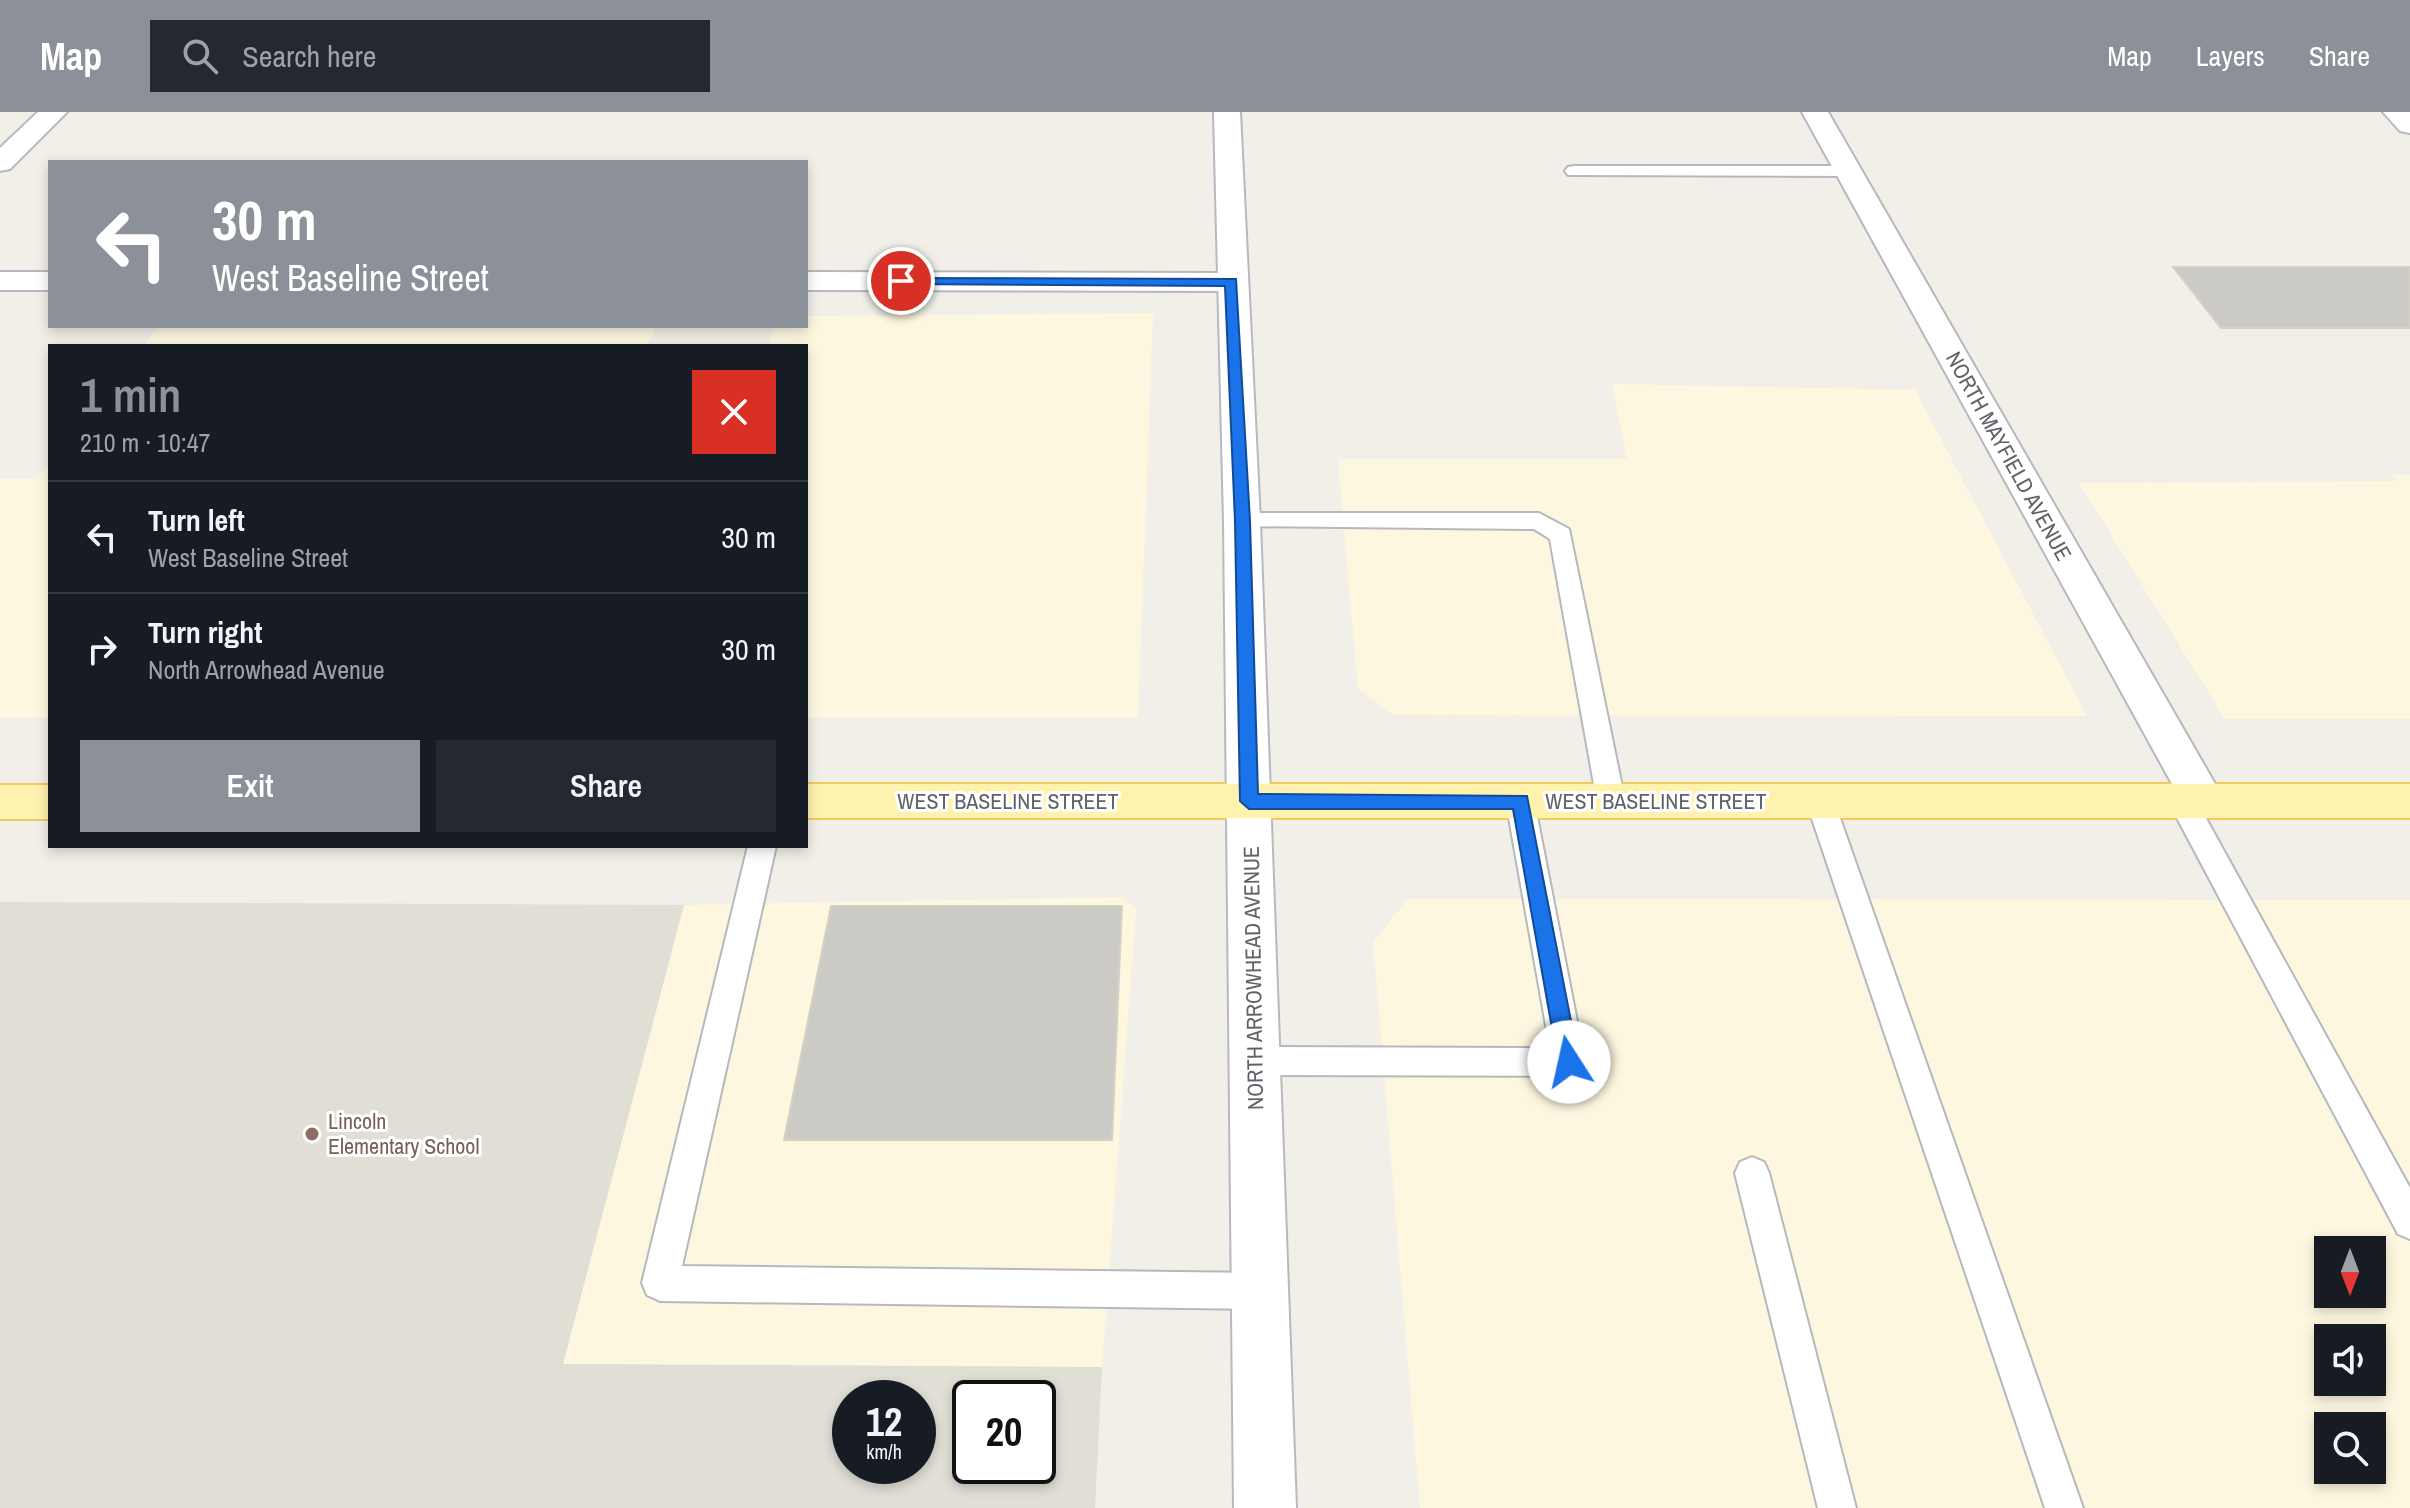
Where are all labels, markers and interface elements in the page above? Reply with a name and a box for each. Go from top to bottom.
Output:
search box [150,20,710,92]
text: Map [40,31,102,82]
icon: search [178,34,222,78]
text: Search here [242,36,376,76]
text: Map [2107,37,2152,75]
text: Layers [2196,37,2265,75]
text: Share [2309,37,2370,75]
text: 30 m [212,182,317,257]
icon: left [80,192,184,296]
pin [867,247,935,315]
text: West Baseline Street [212,254,489,302]
icon: arrive [879,259,923,303]
street label: NORTH MAYFIELD AVENUE [1939,346,2079,566]
text: 1 min [80,362,181,427]
button: close [692,370,776,454]
text: 210 m · 10:47 [80,425,210,460]
text: Turn left [148,500,245,540]
icon: left [80,515,124,559]
text: 30 m [721,517,776,557]
text: West Baseline Street [148,540,348,575]
text: Turn right [148,612,262,652]
icon: right [80,627,124,671]
text: 30 m [721,629,776,669]
text: North Arrowhead Avenue [148,652,385,687]
button: Exit [80,740,420,832]
button: Share [436,740,776,832]
street label: WEST BASELINE STREET [897,786,1119,816]
street label: WEST BASELINE STREET [1545,786,1767,816]
street label: NORTH ARROWHEAD AVENUE [1236,846,1270,1110]
position arrow [1527,1020,1611,1104]
place label: Lincoln Elementary School [328,1106,479,1161]
marker: Lincoln Elementary School [303,1125,321,1143]
north arrow [2314,1236,2386,1308]
map controls [2314,1236,2386,1484]
button: sound [2314,1324,2386,1396]
speed limit sign: 20 [952,1380,1056,1484]
text: 12 [866,1395,902,1448]
button: search [2314,1412,2386,1484]
text: km/h [866,1438,902,1465]

